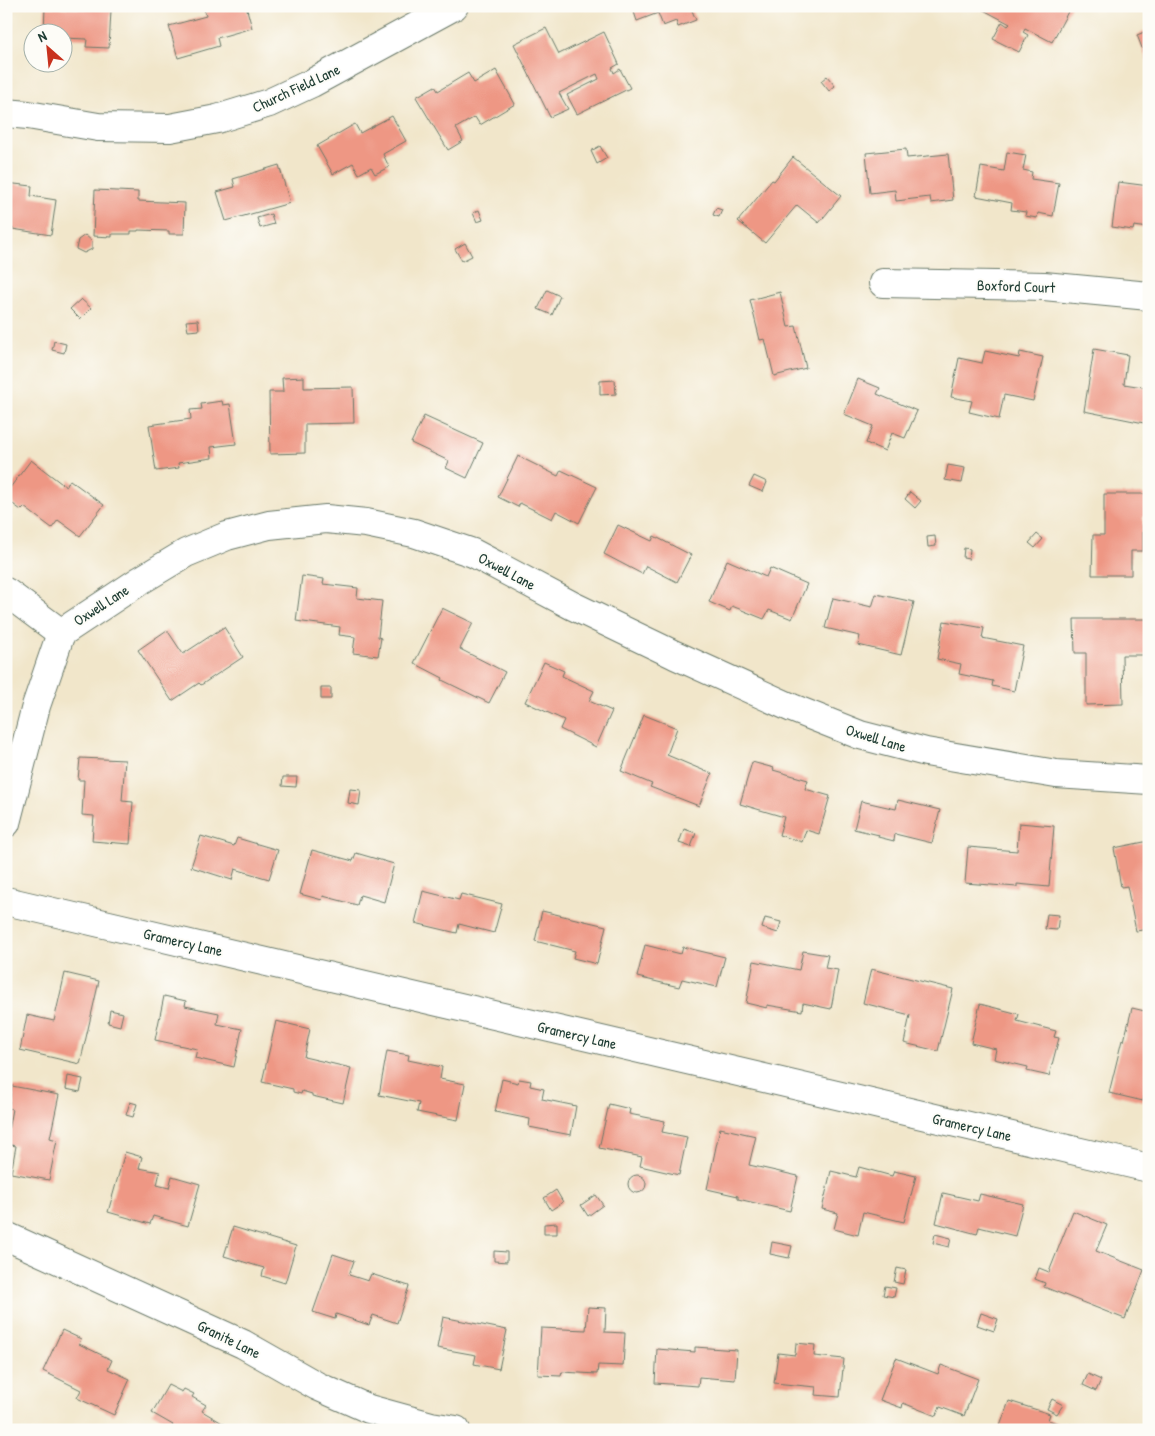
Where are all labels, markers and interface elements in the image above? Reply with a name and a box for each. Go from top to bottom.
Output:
north arrow [22,22,72,72]
text: N [34,26,50,46]
street label: Church Field Lane [249,59,343,117]
street label: Boxford Court [977,274,1056,298]
street label: Oxwell Lane [475,547,539,595]
street label: Oxwell Lane [69,579,133,631]
street label: Oxwell Lane [843,719,909,757]
street label: Gramercy Lane [141,923,225,961]
street label: Gramercy Lane [535,1016,619,1054]
street label: Gramercy Lane [930,1108,1014,1146]
street label: Granite Lane [194,1315,264,1363]

